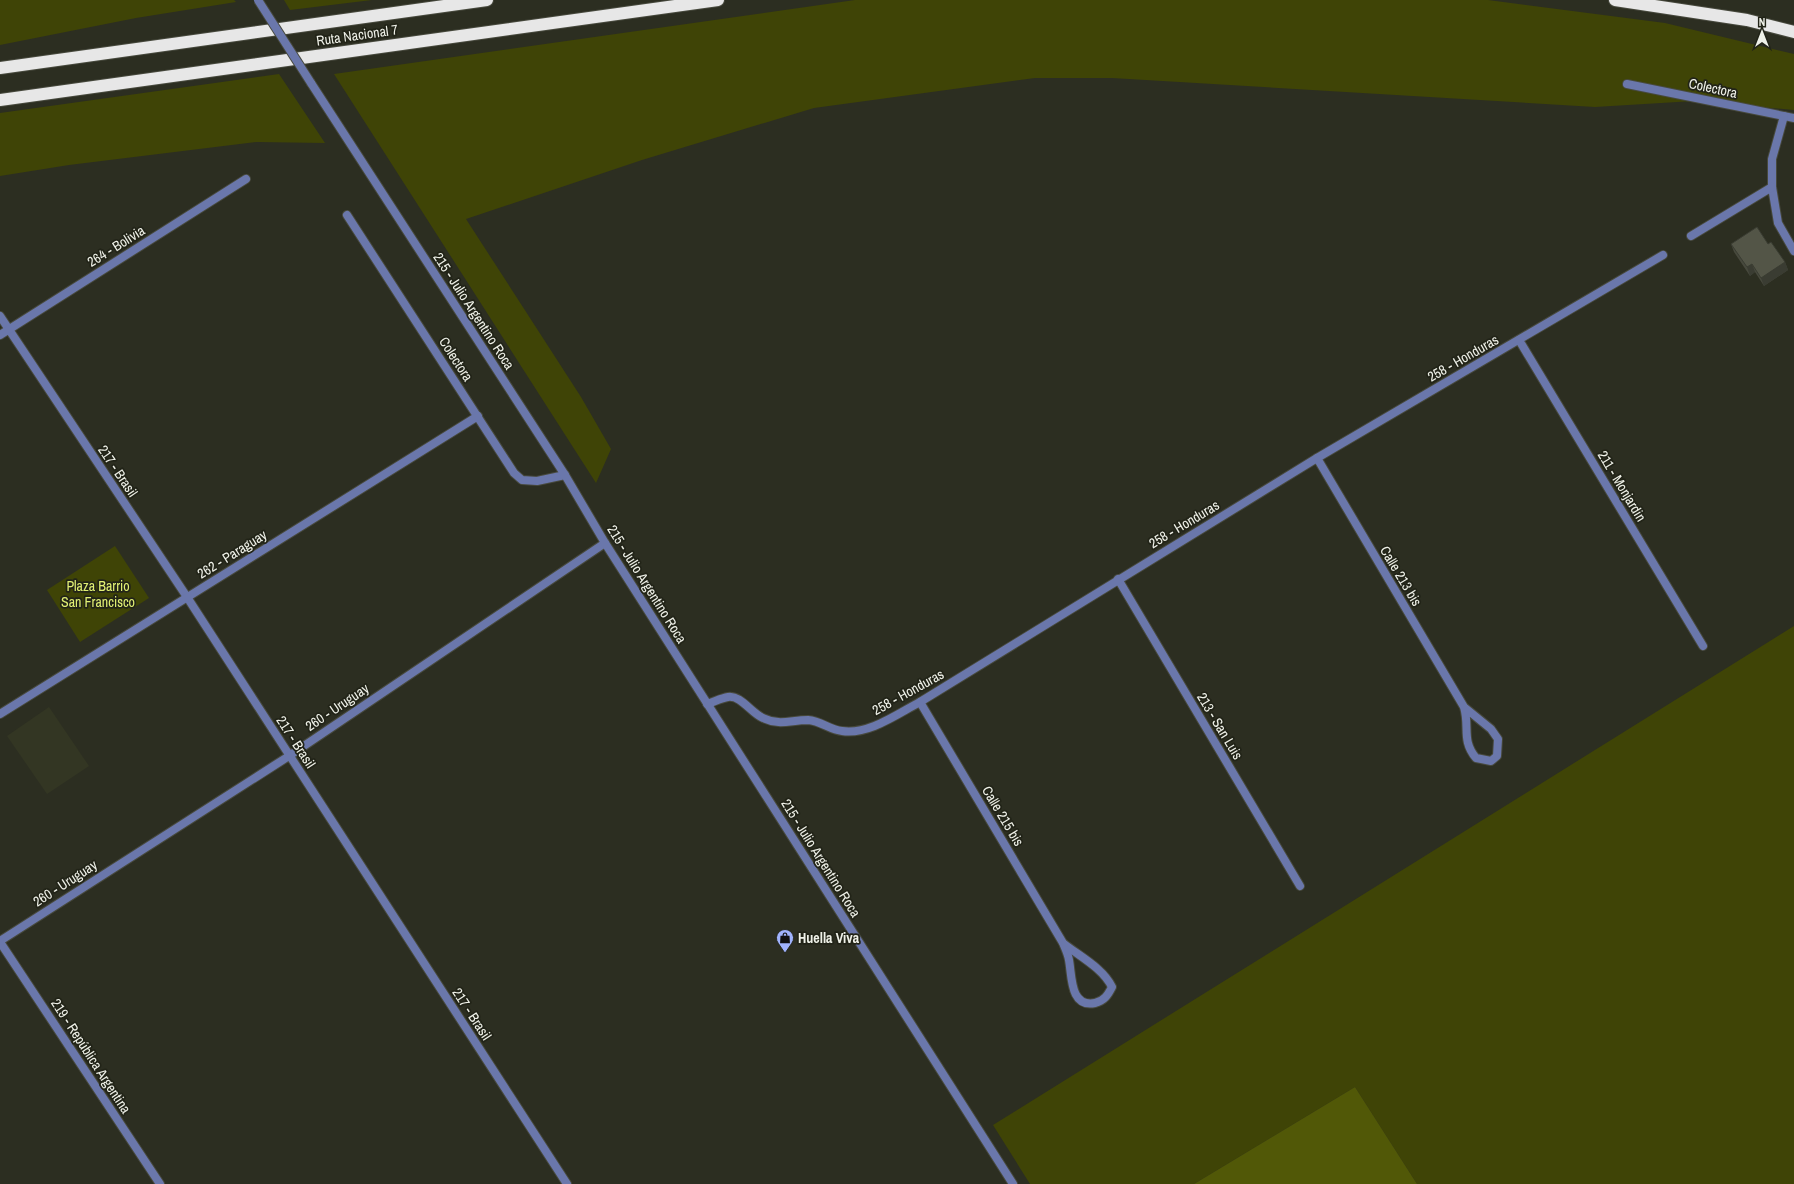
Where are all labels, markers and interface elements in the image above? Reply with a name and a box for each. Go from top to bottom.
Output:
north arrow [1742,12,1782,52]
text: N [1759,15,1765,29]
street label: Ruta Nacional 7 [315,20,399,50]
street label: Colectora [1687,74,1739,102]
street label: 264 - Bolivia [84,221,149,271]
street label: 215 - Julio Argentino Roca [429,249,519,373]
street label: 258 - Honduras [1424,330,1502,386]
street label: Colectora [435,333,477,385]
street label: 217 - Brasil [94,442,142,500]
street label: 211 - Monjardin [1594,447,1650,525]
street label: 258 - Honduras [1145,496,1223,552]
street label: 215 - Julio Argentino Roca [603,522,691,647]
street label: 262 - Paraguay [194,525,270,582]
street label: Calle 213 bis [1376,543,1426,610]
park label: Plaza Barrio San Francisco [61,577,135,611]
street label: 258 - Honduras [869,665,947,719]
street label: 260 - Uruguay [302,679,372,735]
street label: 213 - San Luis [1193,689,1247,763]
street label: 217 - Brasil [272,712,320,772]
street label: Calle 215 bis [978,783,1028,850]
street label: 215 - Julio Argentino Roca [777,796,865,921]
street label: 260 - Uruguay [30,856,101,910]
shop icon: Huella Viva [775,928,795,953]
place label: Huella Viva [798,929,860,947]
street label: 217 - Brasil [448,984,496,1044]
street label: 219 - República Argentina [47,995,135,1117]

